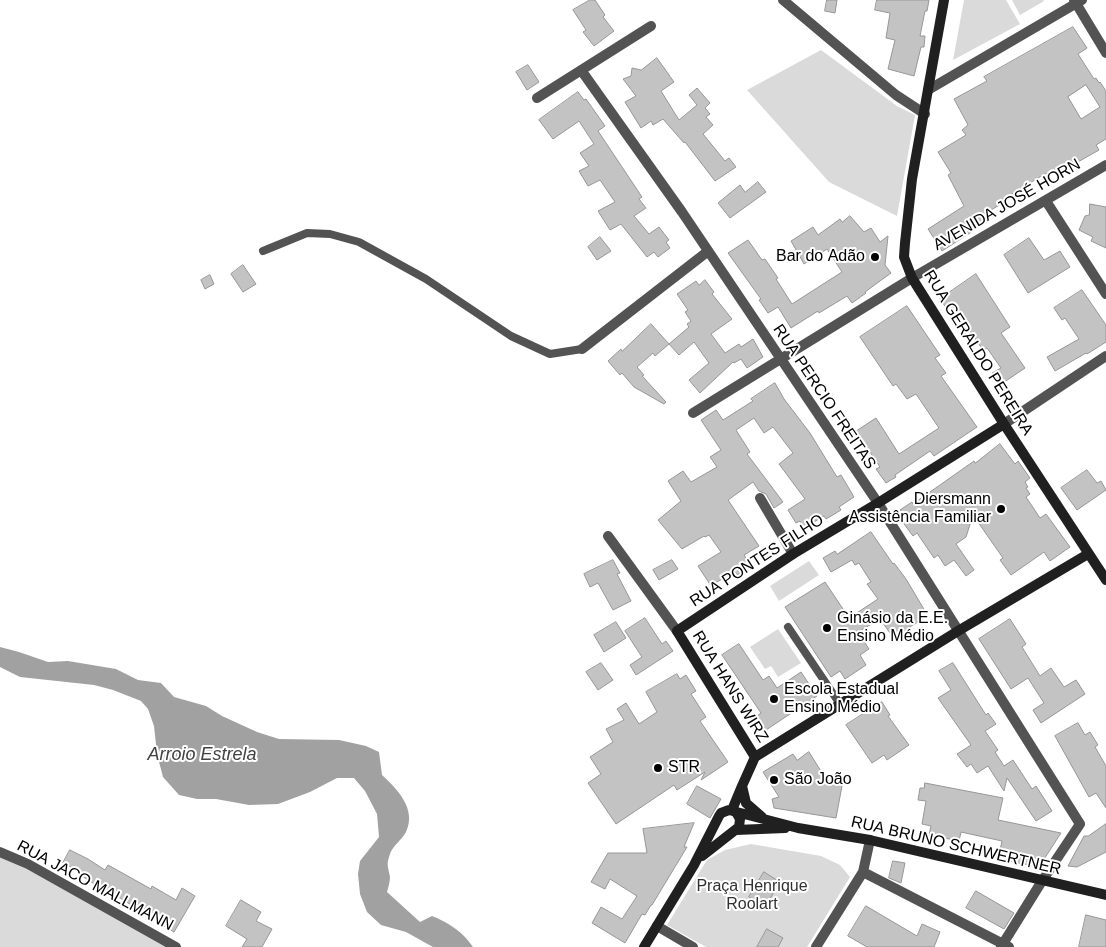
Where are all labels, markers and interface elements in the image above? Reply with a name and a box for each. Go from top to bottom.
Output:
street label: AVENIDA JOSÉ HORN [930,155,1084,255]
place label: Bar do Adão [776,247,865,267]
marker: Bar do Adão [869,251,881,263]
street label: RUA GERALDO PEREIRA [919,267,1037,439]
street label: RUA PERCIO FREITAS [768,321,880,473]
place label: Diersmann Assistência Familiar [849,490,991,528]
marker: Diersmann Assistência Familiar [995,503,1007,515]
street label: RUA PONTES FILHO [687,511,827,611]
place label: Ginásio da E.E. Ensino Médio [837,609,948,647]
marker: Ginásio da E.E. Ensino Médio [821,622,833,634]
street label: RUA HANS WIRZ [688,628,772,746]
place label: Escola Estadual Ensino Médio [784,680,899,718]
marker: Escola Estadual Ensino Médio [768,693,780,705]
water label: Arroio Estrela [147,744,257,766]
place label: STR [668,758,700,778]
marker: STR [652,762,664,774]
place label: São João [784,770,852,790]
marker: São João [768,774,780,786]
street label: RUA BRUNO SCHWERTNER [849,812,1063,880]
street label: RUA JACO MALLMANN [14,837,176,935]
park label: Praça Henrique Roolart [696,877,808,915]

